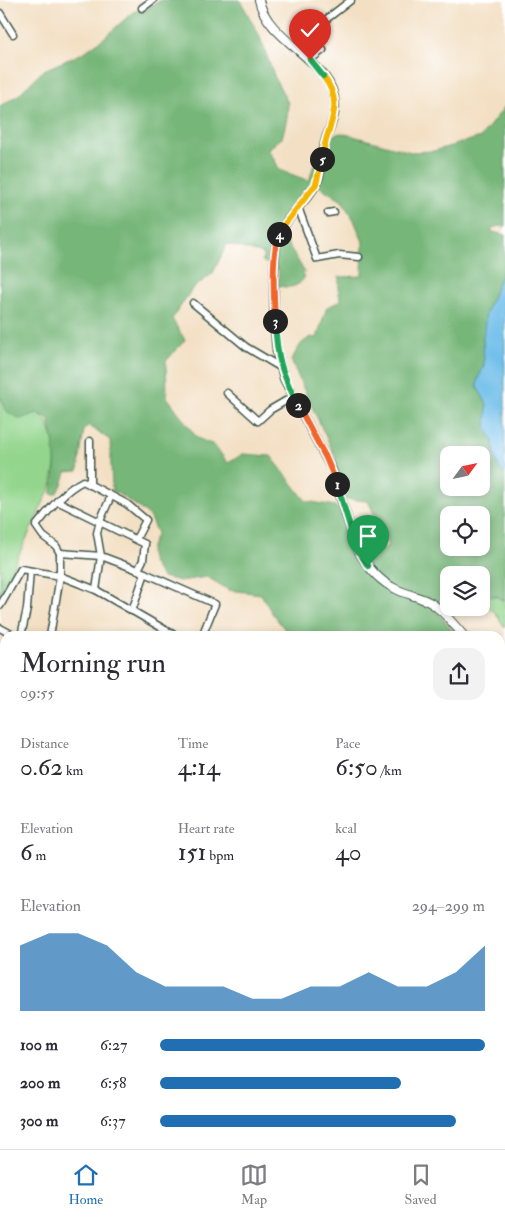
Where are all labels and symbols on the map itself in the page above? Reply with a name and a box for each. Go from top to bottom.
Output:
pin [289,9,331,60]
pin: 5 [310,146,334,172]
pin: 4 [266,222,292,246]
pin: 3 [262,308,288,334]
pin: 2 [286,392,310,418]
north arrow [440,446,490,496]
pin: 1 [324,472,350,496]
pin [347,515,389,566]

